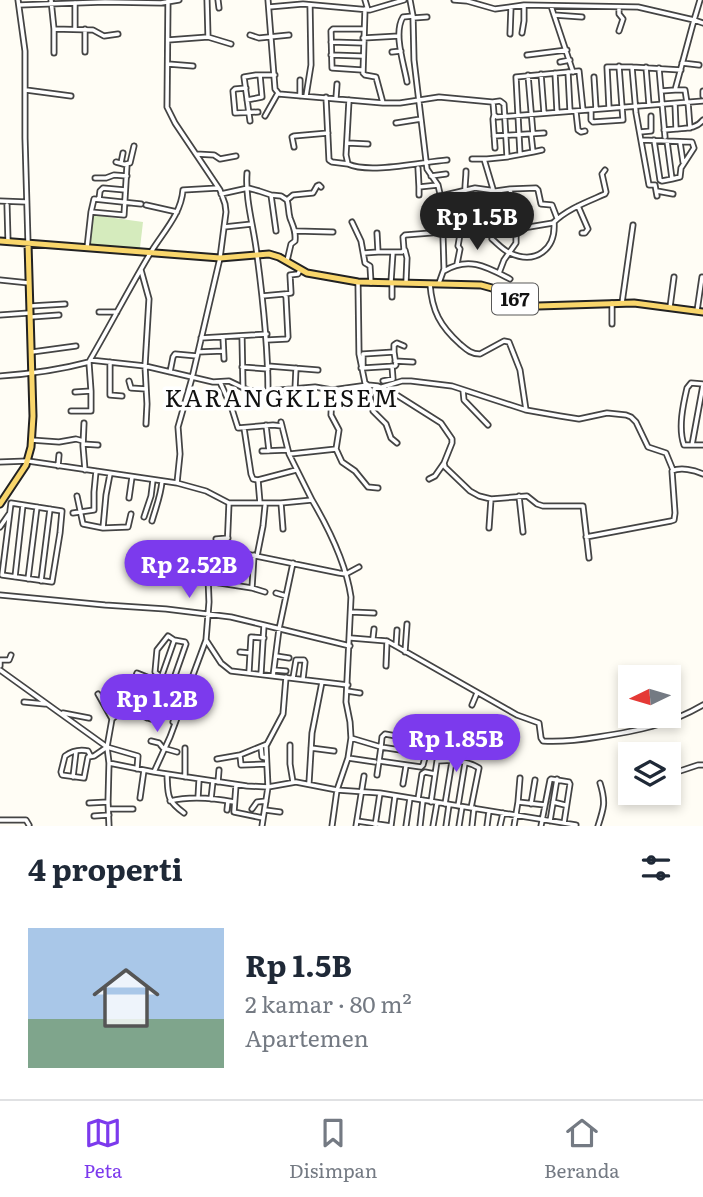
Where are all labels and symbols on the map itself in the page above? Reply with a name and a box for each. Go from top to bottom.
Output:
pin: Rp 1.5B [412,192,542,252]
road number: 167 [492,284,538,314]
district label: KARANGKLESEM [165,379,399,414]
pin: Rp 2.52B [117,540,261,600]
north arrow [618,665,681,728]
pin: Rp 1.2B [92,674,222,734]
pin: Rp 1.85B [384,714,528,774]

